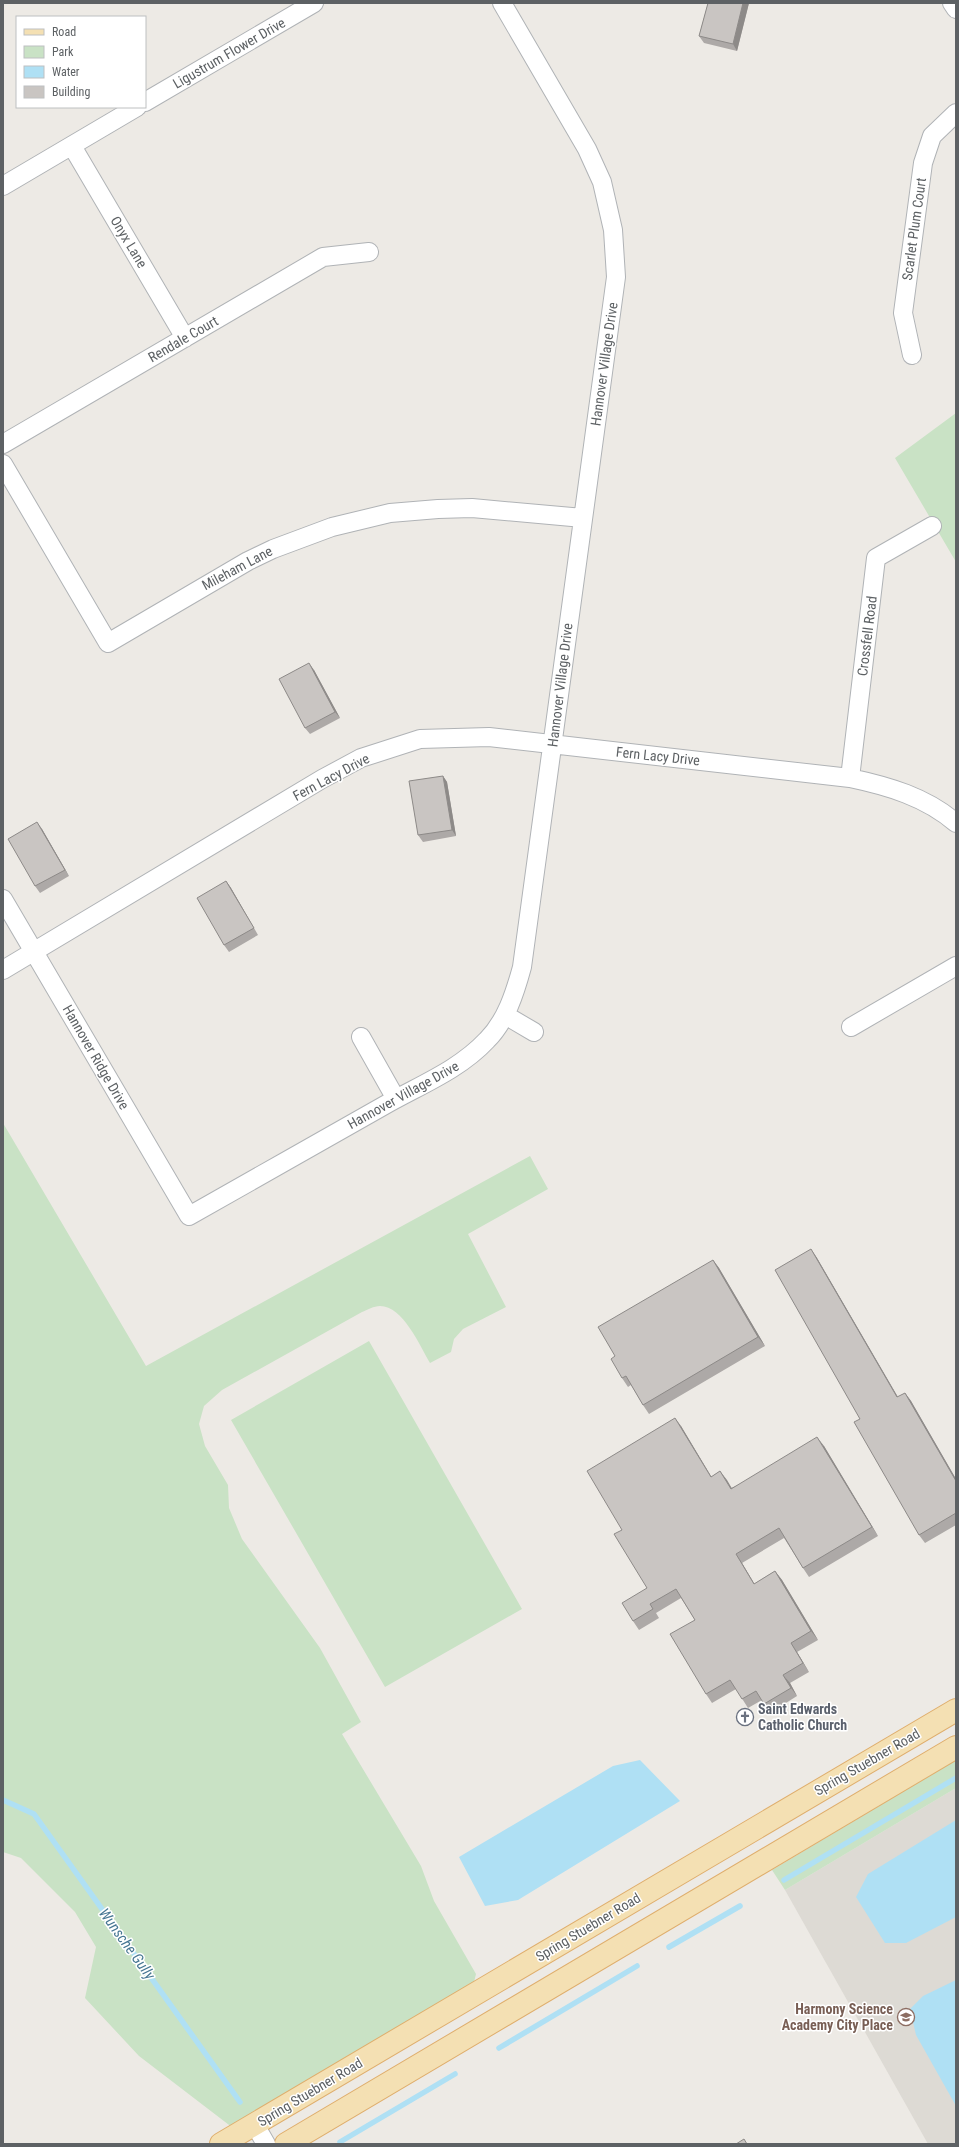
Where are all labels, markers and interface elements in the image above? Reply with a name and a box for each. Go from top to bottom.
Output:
street label: Ligustrum Flower Drive [170,14,288,92]
legend [16,16,146,108]
text: Road [52,25,76,39]
text: Park [52,45,74,59]
text: Water [52,65,80,79]
text: Building [52,85,90,99]
street label: Scarlet Plum Court [899,176,929,282]
street label: Onyx Lane [107,213,151,271]
street label: Hannover Village Drive [587,301,621,427]
street label: Rendale Court [145,313,221,365]
street label: Mileham Lane [199,543,275,593]
street label: Crossfell Road [854,595,880,677]
street label: Hannover Village Drive [544,622,576,748]
street label: Fern Lacy Drive [615,744,701,768]
street label: Fern Lacy Drive [290,750,372,804]
street label: Hannover Ridge Drive [60,1002,133,1112]
street label: Hannover Village Drive [345,1058,462,1132]
place label: Saint Edwards Catholic Church [758,1701,847,1733]
church icon: Saint Edwards Catholic Church [735,1707,755,1727]
street label: Spring Stuebner Road [811,1725,923,1799]
street label: Spring Stuebner Road [533,1889,643,1965]
water label: Wunsche Gully [95,1905,160,1984]
place label: Harmony Science Academy City Place [782,2001,893,2033]
school or university icon: Harmony Science Academy City Place [896,2007,916,2027]
street label: Spring Stuebner Road [255,2054,365,2130]

